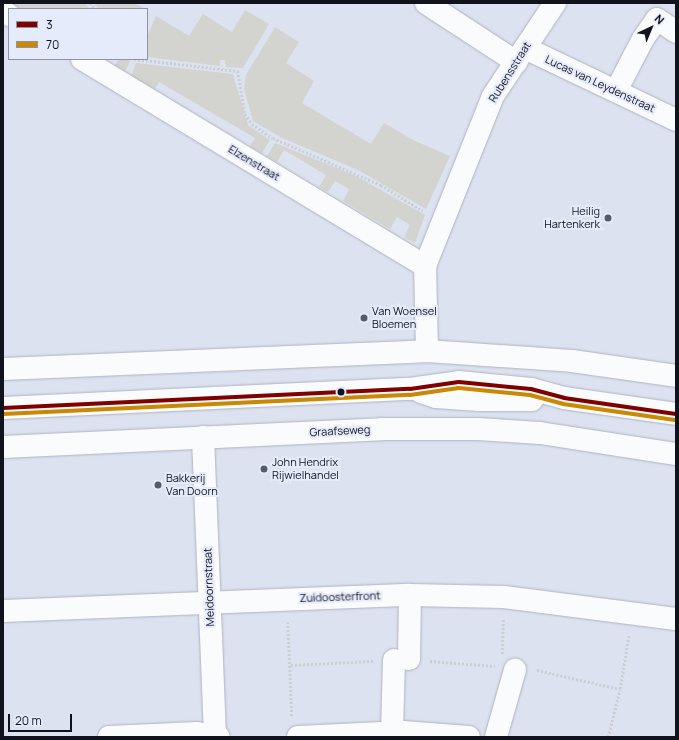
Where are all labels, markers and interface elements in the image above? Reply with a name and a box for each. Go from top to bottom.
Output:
legend [8,8,148,60]
north arrow [631,8,671,48]
text: N [652,11,668,27]
text: 3 [46,16,53,33]
text: 70 [46,36,59,53]
street label: Rubensstraat [486,39,534,105]
street label: Lucas van Leydenstraat [543,53,657,115]
street label: Elzenstraat [226,143,282,183]
place label: Heilig Hartenkerk [544,205,600,231]
marker: Heilig Hartenkerk [603,213,613,223]
place label: Van Woensel Bloemen [372,305,437,331]
marker: Van Woensel Bloemen [359,313,369,323]
unlabelled marker [336,387,346,397]
street label: Graafseweg [309,423,371,439]
place label: John Hendrix Rijwielhandel [272,456,339,482]
marker: John Hendrix Rijwielhandel [259,464,269,474]
place label: Bakkerij Van Doorn [166,472,218,498]
marker: Bakkerij Van Doorn [153,480,163,490]
street label: Meidoornstraat [201,547,217,627]
street label: Zuidoosterfront [299,589,381,605]
scale bar [10,706,74,732]
text: 20 m [15,712,42,729]

